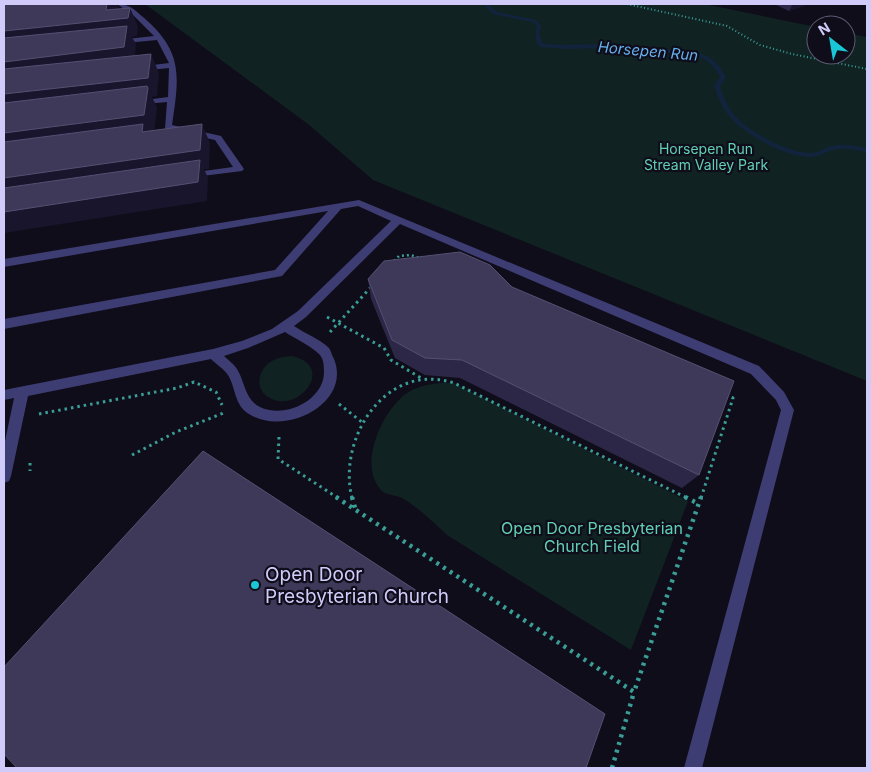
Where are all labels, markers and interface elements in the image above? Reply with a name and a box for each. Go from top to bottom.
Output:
north arrow [806,15,856,65]
text: N [815,18,833,38]
water label: Horsepen Run [597,37,699,65]
park label: Horsepen Run Stream Valley Park [644,140,768,173]
park label: Open Door Presbyterian Church Field [501,518,683,556]
place label: Open Door Presbyterian Church [265,563,449,608]
marker: Open Door Presbyterian Church [249,579,261,591]

